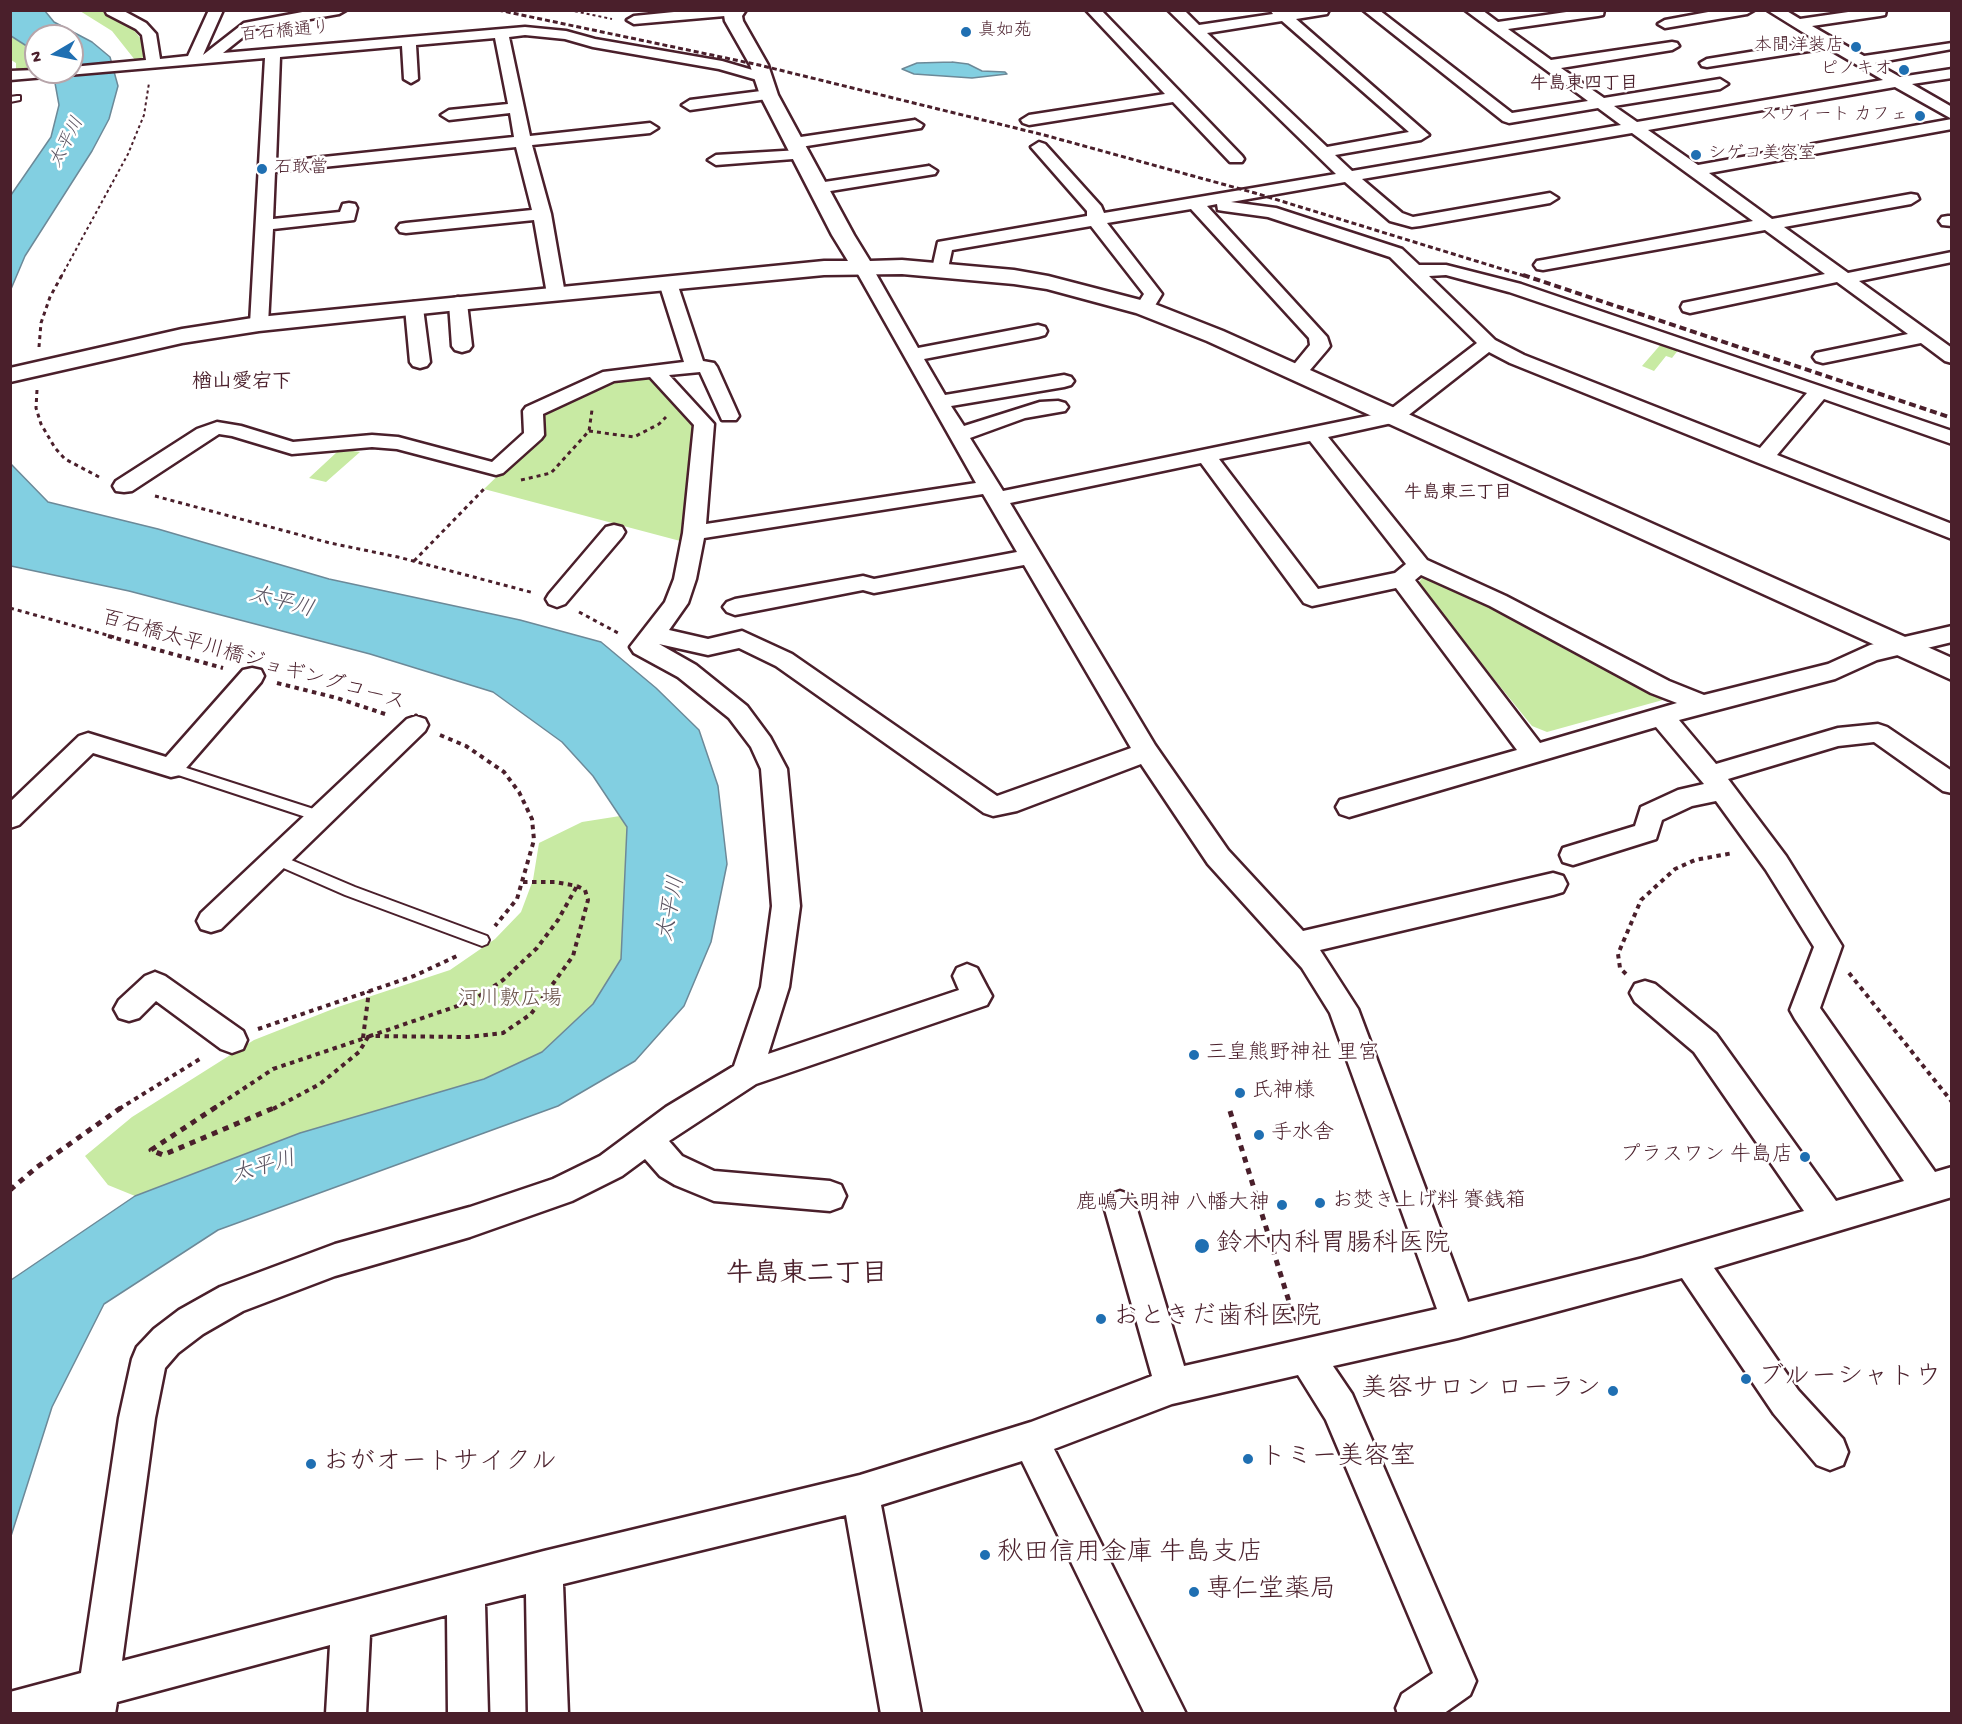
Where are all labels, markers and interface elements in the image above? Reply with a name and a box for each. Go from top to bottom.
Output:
street label: 百石橋通り [239,18,331,48]
place label: 真如苑 [978,21,1032,43]
north arrow [24,24,84,84]
marker: 真如苑 [959,25,973,39]
place label: 本間洋装店 [1754,36,1844,58]
marker: 本間洋装店 [1849,40,1863,54]
text: N [28,50,48,63]
place label: ピノキオ [1820,59,1892,81]
marker: ピノキオ [1897,63,1911,77]
district label: 牛島東四丁目 [1530,74,1638,96]
place label: スウィート カフェ [1760,105,1908,127]
marker: スウィート カフェ [1913,109,1927,123]
water label: 太平川 [46,114,90,172]
place label: シゲコ美容室 [1708,144,1816,166]
marker: シゲコ美容室 [1689,148,1703,162]
place label: 石敢當 [274,158,328,180]
marker: 石敢當 [255,162,269,176]
district label: 楢山愛宕下 [192,372,292,396]
district label: 牛島東三丁目 [1404,483,1512,505]
water label: 太平川 [246,583,316,625]
street label: 百石橋太平川橋ジョギングコース [98,606,408,718]
water label: 太平川 [654,874,692,944]
park label: 河川敷広場 [458,988,562,1014]
place label: 三皇熊野神社 里宮 [1206,1042,1379,1068]
marker: 三皇熊野神社 里宮 [1187,1048,1201,1062]
place label: 氏神様 [1252,1080,1315,1106]
marker: 氏神様 [1233,1086,1247,1100]
place label: 手水舎 [1271,1122,1334,1148]
marker: 手水舎 [1252,1128,1266,1142]
place label: プラスワン 牛島店 [1620,1144,1793,1170]
water label: 太平川 [229,1147,299,1191]
marker: プラスワン 牛島店 [1798,1150,1812,1164]
place label: お焚き上げ料 賽銭箱 [1332,1190,1526,1216]
place label: 鹿嶋大明神 八幡大神 [1076,1192,1270,1218]
marker: お焚き上げ料 賽銭箱 [1313,1196,1327,1210]
marker: 鹿嶋大明神 八幡大神 [1275,1198,1289,1212]
place label: 鈴木内科胃腸科医院 [1216,1230,1450,1262]
marker: 鈴木内科胃腸科医院 [1193,1237,1211,1255]
district label: 牛島東二丁目 [726,1261,888,1293]
place label: おときだ歯科医院 [1113,1303,1321,1335]
marker: おときだ歯科医院 [1094,1312,1108,1326]
place label: ブルーシャトウ [1758,1363,1941,1395]
marker: ブルーシャトウ [1739,1372,1753,1386]
place label: 美容サロン ローラン [1361,1375,1601,1407]
marker: 美容サロン ローラン [1606,1384,1620,1398]
place label: トミー美容室 [1260,1443,1415,1475]
place label: おがオートサイクル [323,1448,557,1480]
marker: トミー美容室 [1241,1452,1255,1466]
marker: おがオートサイクル [304,1457,318,1471]
place label: 秋田信用金庫 牛島支店 [997,1539,1263,1571]
marker: 秋田信用金庫 牛島支店 [978,1548,992,1562]
place label: 専仁堂薬局 [1206,1576,1336,1608]
marker: 専仁堂薬局 [1187,1585,1201,1599]

